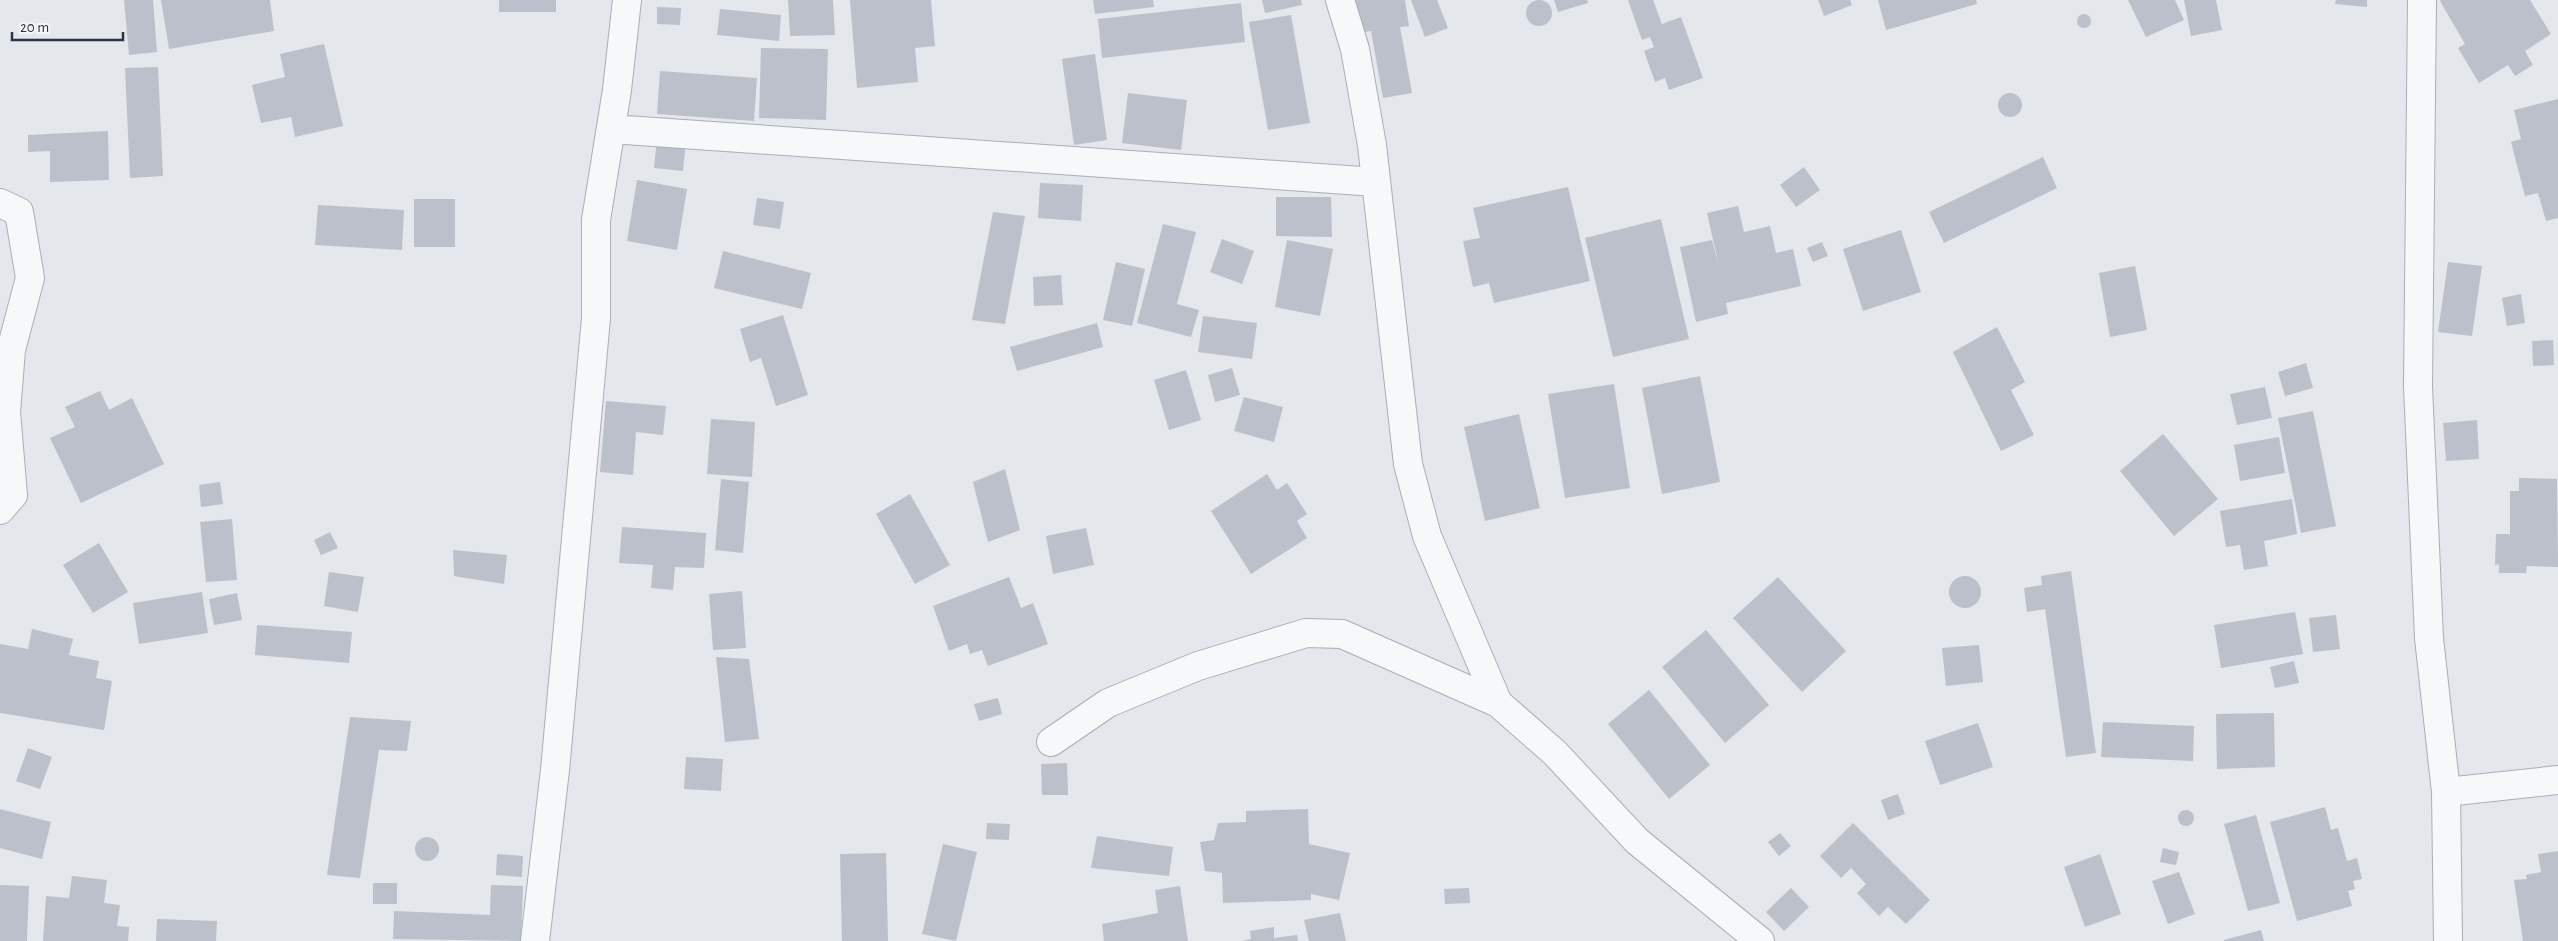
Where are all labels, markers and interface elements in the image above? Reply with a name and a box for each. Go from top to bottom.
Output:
scale bar [12,10,124,42]
text: 20 m [20,20,49,35]

